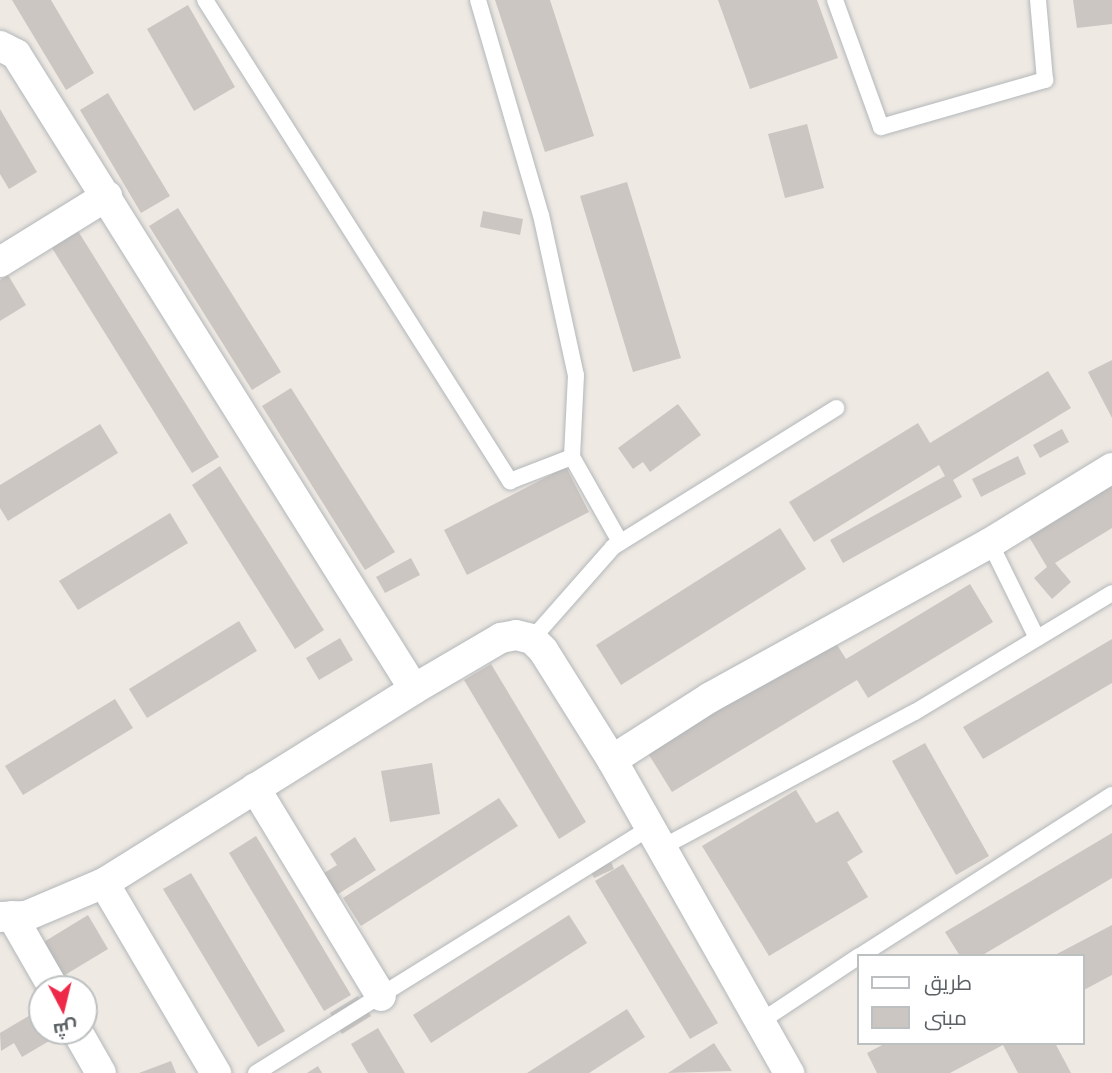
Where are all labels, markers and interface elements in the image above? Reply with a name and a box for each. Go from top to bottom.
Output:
legend [856,954,1084,1045]
text: طريق [924,971,972,995]
north arrow [28,975,98,1045]
text: مبنى [924,1006,967,1030]
text: ش [52,1016,79,1042]

